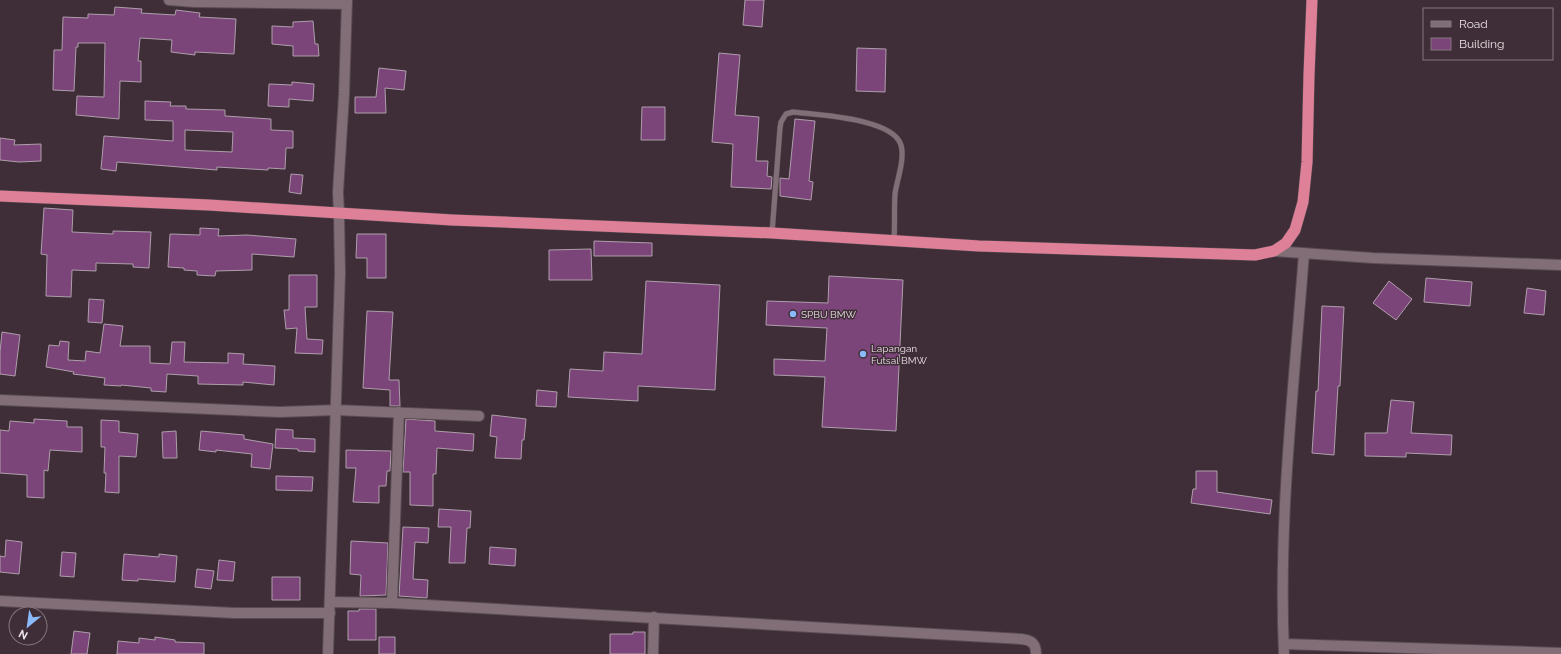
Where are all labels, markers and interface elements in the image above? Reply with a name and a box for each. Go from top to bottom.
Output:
legend [1423,8,1553,60]
text: Road [1459,17,1488,31]
text: Building [1459,37,1505,51]
marker: SPBU BMW [788,309,798,319]
place label: SPBU BMW [801,309,856,320]
place label: Lapangan Futsal BMW [871,343,928,366]
marker: Lapangan Futsal BMW [858,349,868,359]
north arrow [8,606,48,646]
text: N [17,627,30,642]

